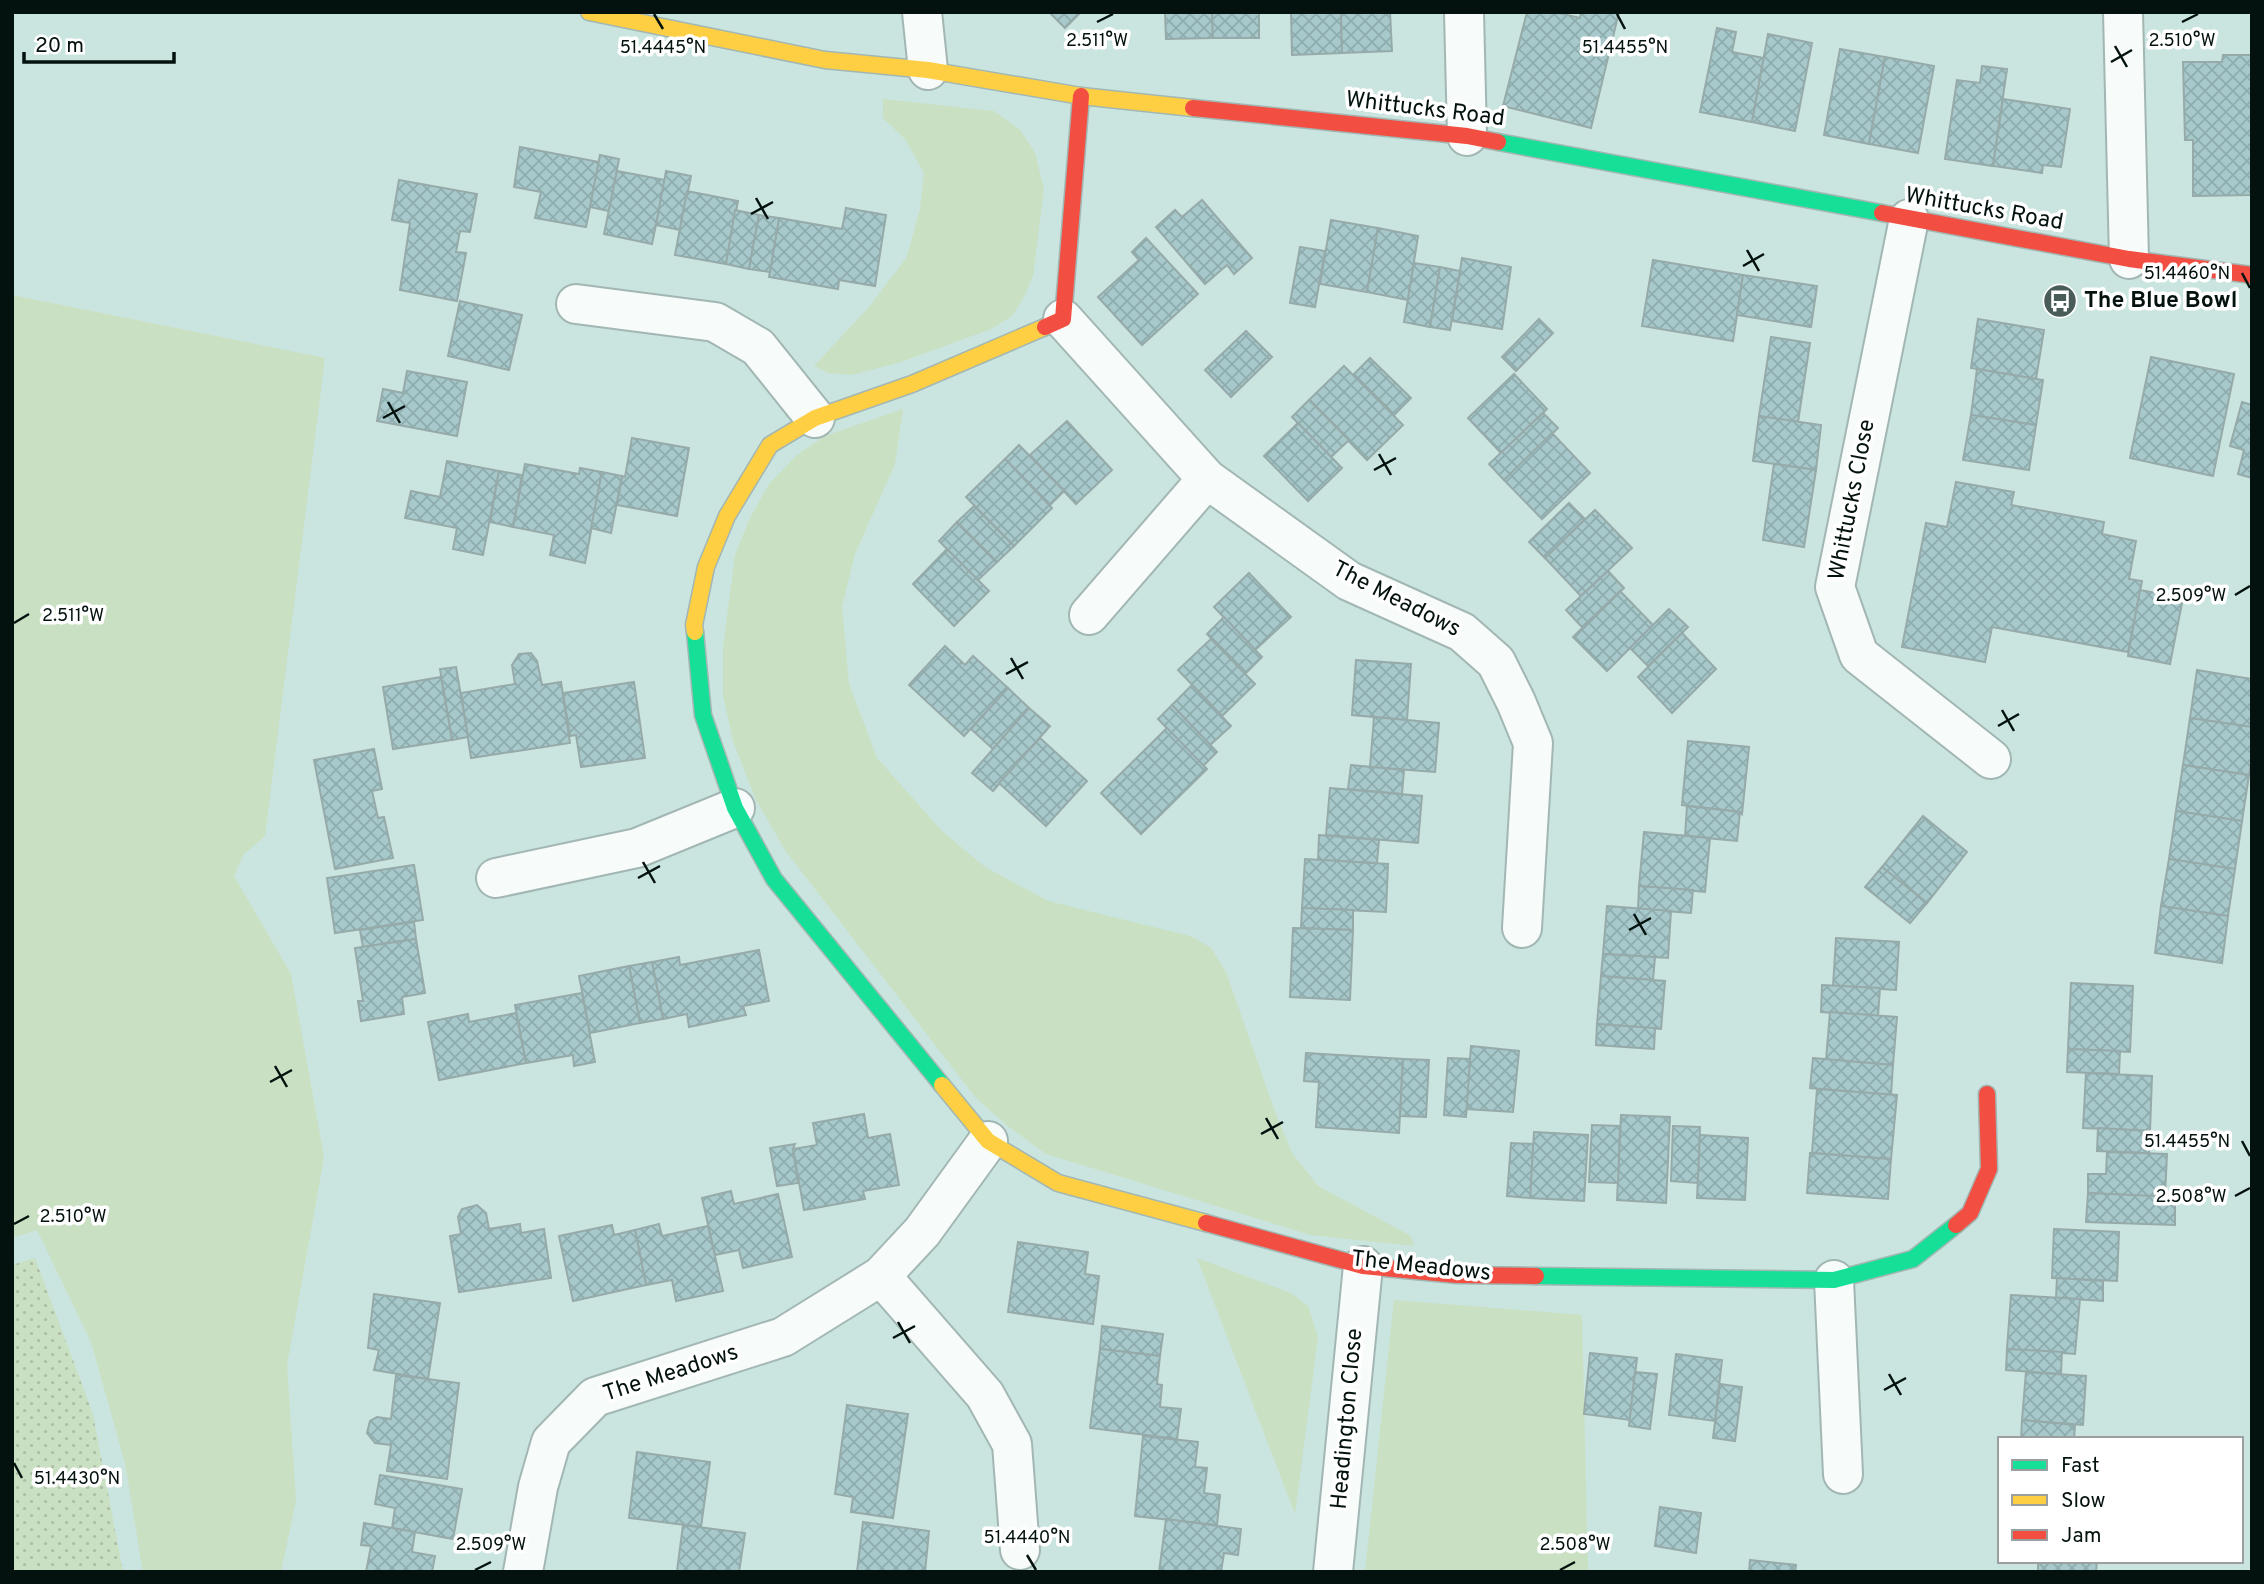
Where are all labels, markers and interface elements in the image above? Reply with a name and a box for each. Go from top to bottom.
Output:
scale bar [24,21,175,65]
text: 2.511°W [1066,30,1128,53]
text: 2.510°W [2149,30,2216,53]
text: 20 m [35,33,84,60]
text: 51.4445°N [620,37,706,60]
text: 51.4455°N [1582,37,1668,60]
street label: Whittucks Road [1344,86,1506,134]
street label: Whittucks Road [1903,182,2065,238]
text: 51.4460°N [2144,263,2230,286]
bus stop icon: The Blue Bowl [2041,282,2079,320]
place label: The Blue Bowl [2084,287,2237,316]
street label: Whittucks Close [1823,417,1883,583]
street label: The Meadows [1327,555,1465,645]
text: 2.509°W [2156,585,2227,608]
text: 2.511°W [42,605,104,628]
text: 51.4455°N [2144,1131,2230,1154]
text: 2.508°W [2155,1186,2227,1209]
text: 2.510°W [40,1206,107,1229]
street label: The Meadows [1350,1245,1492,1289]
street label: Headington Close [1326,1327,1370,1511]
street label: The Meadows [600,1339,742,1409]
legend [1998,1437,2243,1563]
text: Fast [2061,1453,2100,1480]
text: 51.4430°N [34,1468,120,1491]
text: Slow [2061,1488,2106,1515]
text: Jam [2061,1523,2102,1550]
text: 51.4440°N [983,1527,1071,1550]
text: 2.509°W [456,1534,527,1557]
text: 2.508°W [1539,1534,1611,1557]

